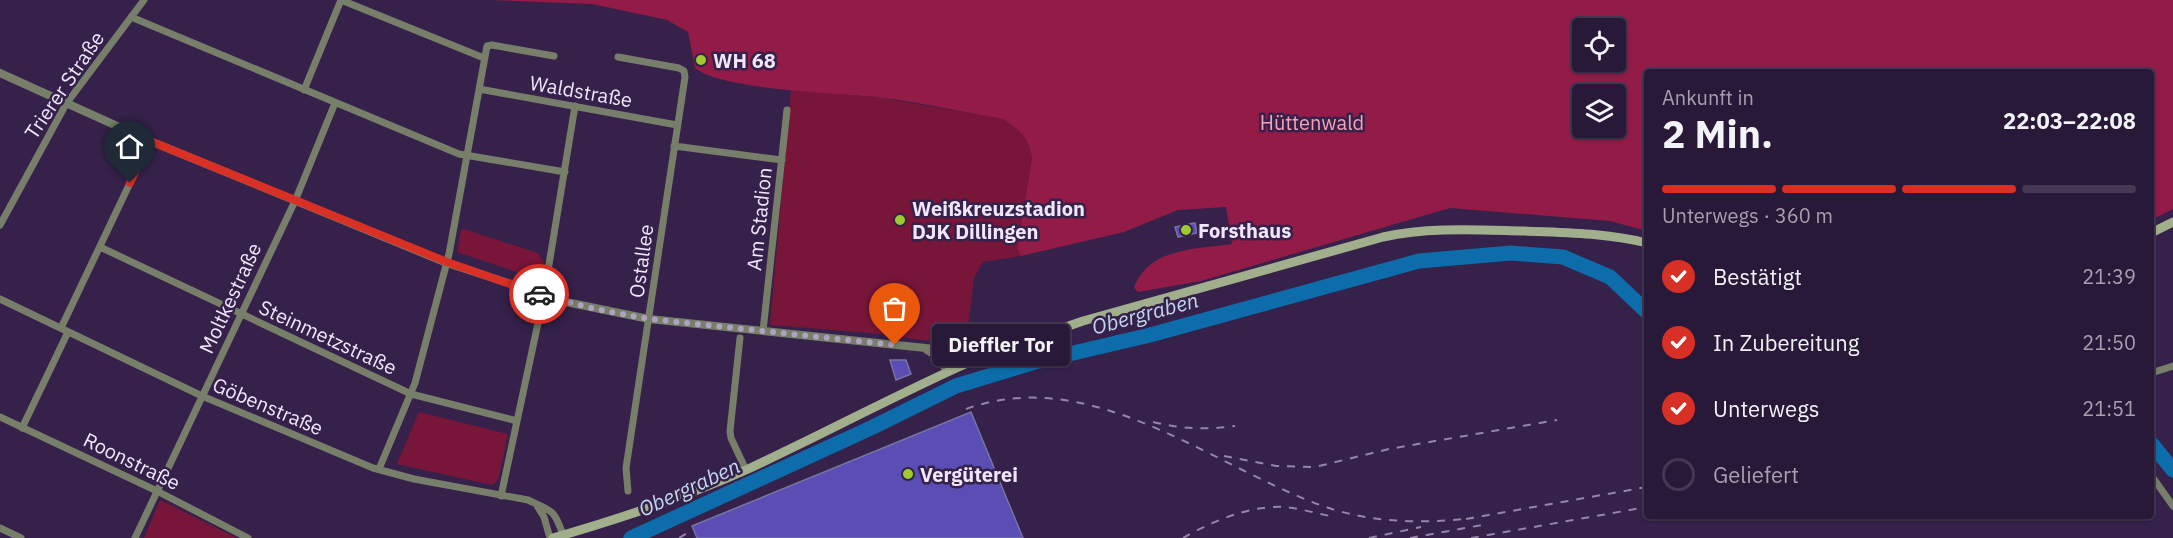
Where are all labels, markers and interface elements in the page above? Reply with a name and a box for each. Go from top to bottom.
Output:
map controls [1572,18,1626,138]
button: locate [1572,18,1626,72]
street label: Trierer Straße [18,26,110,144]
place label: WH 68 [713,47,776,74]
marker: WH 68 [694,53,708,67]
street label: Waldstraße [528,69,634,113]
button: layers [1572,84,1626,138]
text: Ankunft in [1662,84,1754,111]
text: 22:03–22:08 [2003,106,2136,135]
text: 2 Min. [1662,108,1773,159]
park label: Hüttenwald [1260,109,1364,136]
pin [104,121,155,183]
icon: home [113,130,146,163]
street label: Am Stadion [740,166,778,272]
place label: Weißkreuzstadion DJK Dillingen [912,195,1085,245]
text: Unterwegs · 360 m [1662,202,1833,229]
marker: Weißkreuzstadion DJK Dillingen [893,213,907,227]
place label: Forsthaus [1198,217,1291,244]
street label: Ostallee [622,222,660,300]
marker: Forsthaus [1179,223,1193,237]
street label: Moltkestraße [193,238,267,358]
icon: check [1662,260,1695,293]
text: Bestätigt [1713,262,1802,291]
text: 21:39 [2082,263,2136,290]
courier [509,264,569,324]
icon: car [523,278,556,311]
pin [869,283,920,345]
water label: Obergraben [1089,285,1201,341]
icon: bag [878,292,911,325]
street label: Steinmetzstraße [255,293,401,381]
callout: Dieffler Tor [931,324,1069,366]
icon: check [1662,326,1695,359]
text: In Zubereitung [1713,328,1859,357]
text: 21:50 [2082,329,2136,356]
text: Dieffler Tor [948,331,1054,358]
street label: Göbenstraße [209,371,327,441]
icon: check [1662,392,1695,425]
text: Unterwegs [1713,394,1820,423]
text: 21:51 [2082,395,2136,422]
street label: Roonstraße [79,426,185,496]
water label: Obergraben [634,451,744,523]
text: Geliefert [1713,460,1799,489]
place label: Vergüterei [920,461,1018,488]
marker: Vergüterei [901,467,915,481]

